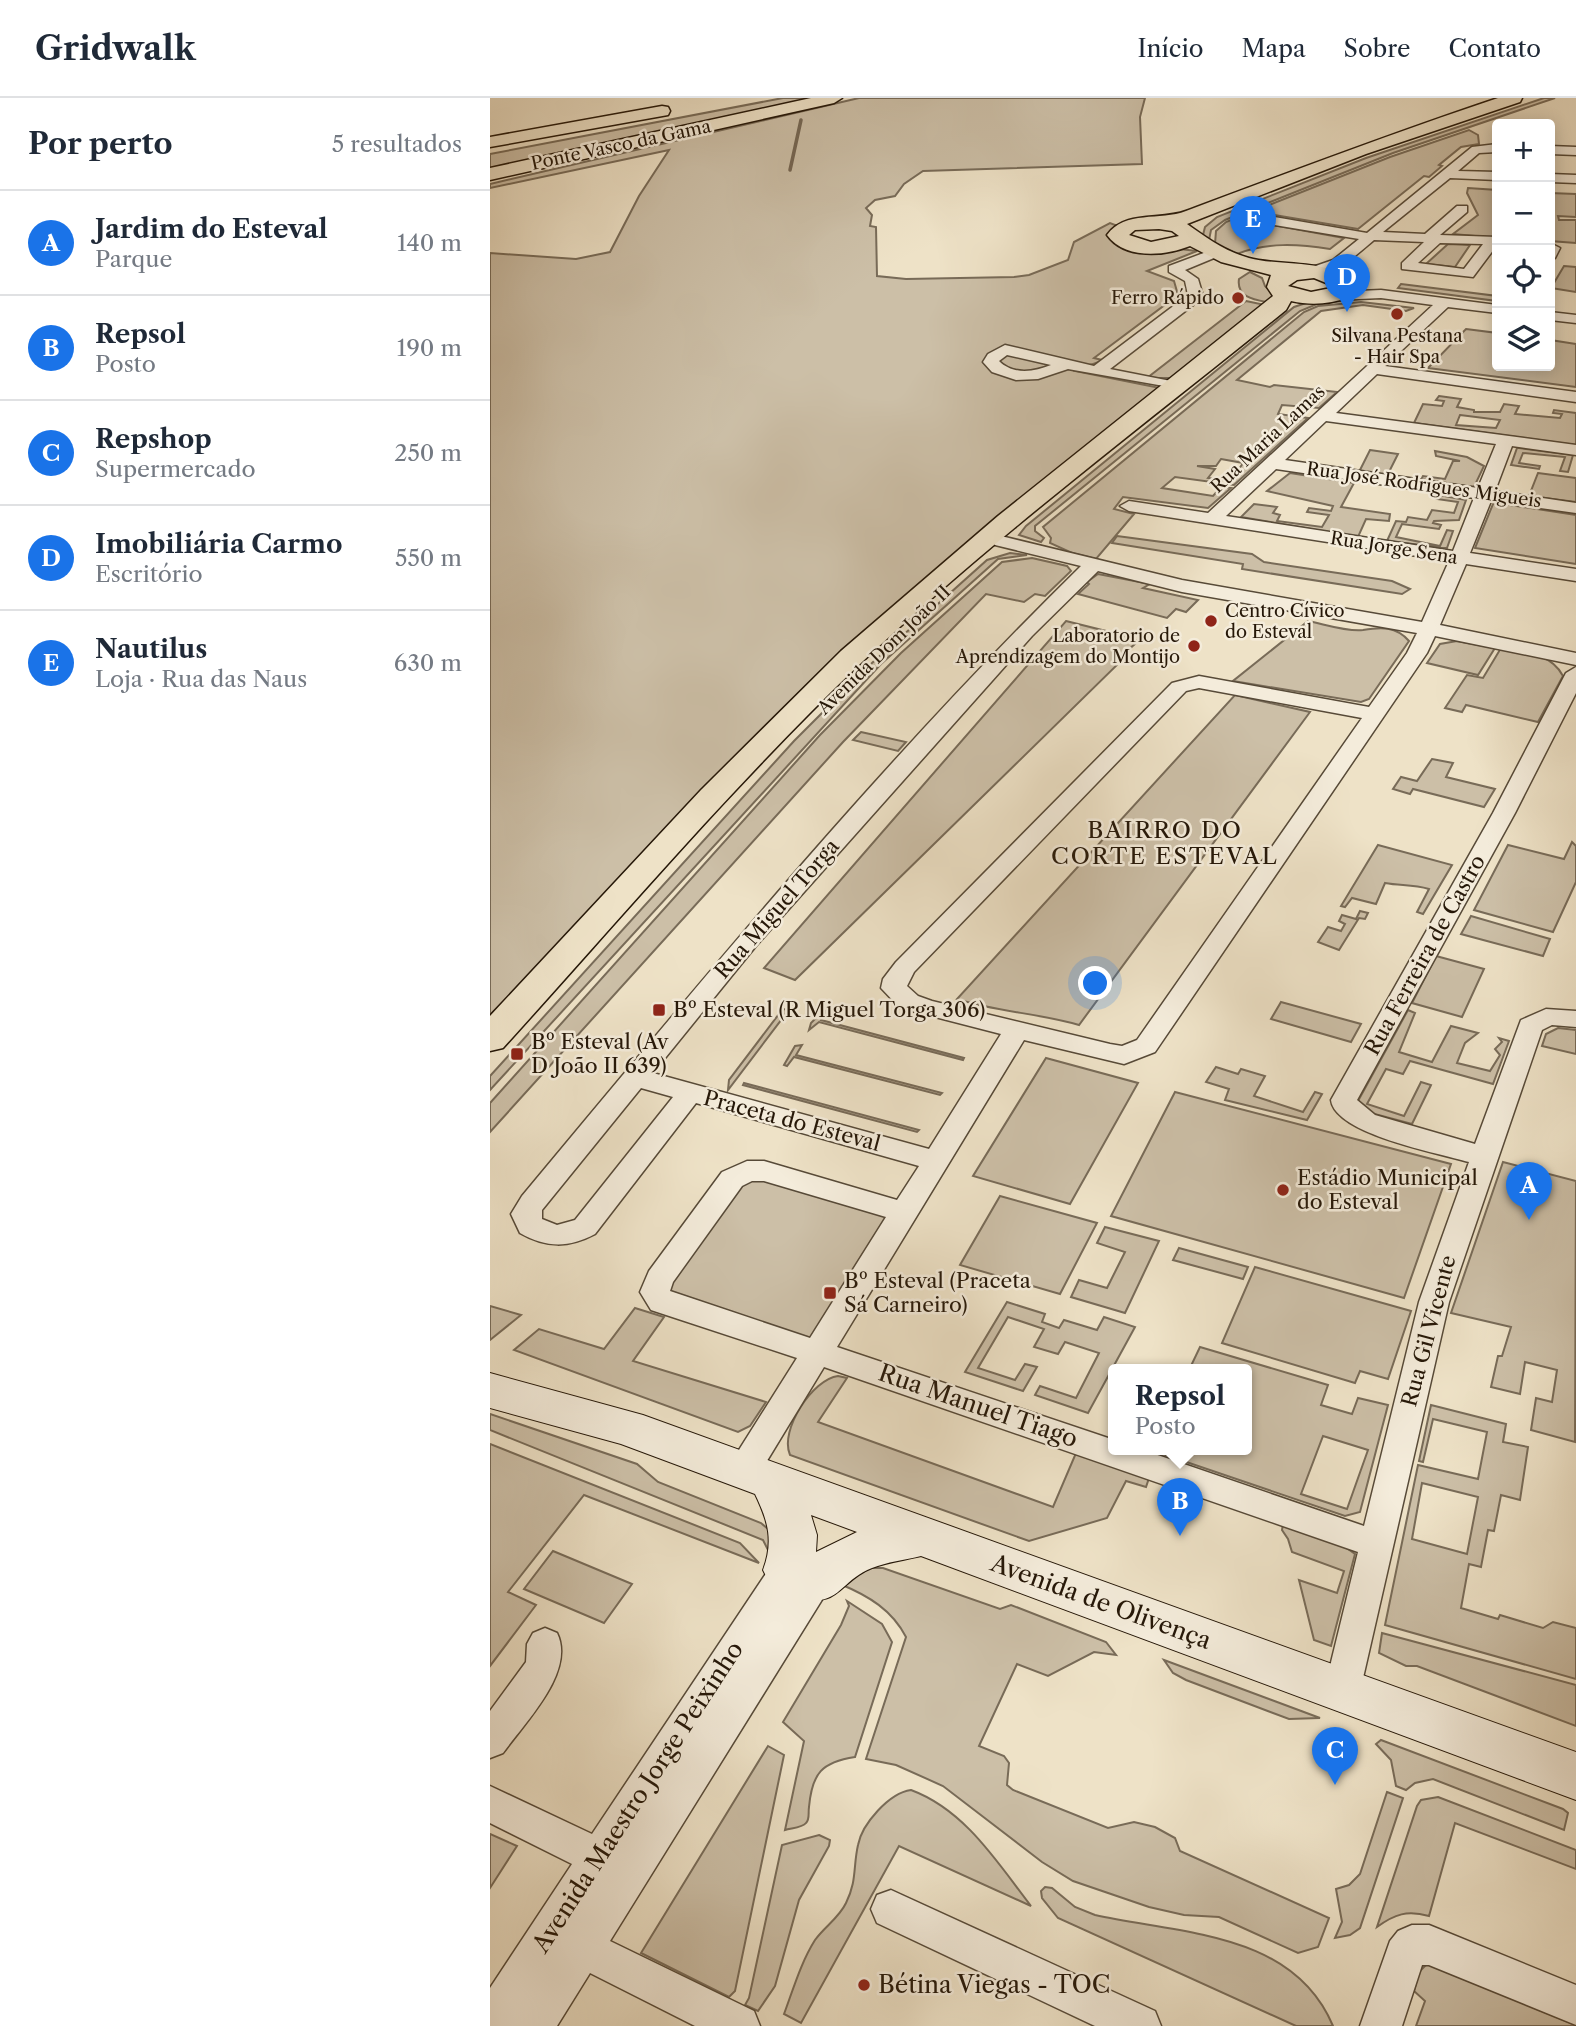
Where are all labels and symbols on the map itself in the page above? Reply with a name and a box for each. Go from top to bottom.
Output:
street label: Ponte Vasco da Gama [529,115,714,175]
pin: E [1230,196,1276,254]
pin: D [1324,254,1370,312]
place label: Ferro Rápido [1111,287,1224,309]
marker: Ferro Rápido [1230,290,1246,306]
marker: Silvana Pestana - Hair Spa [1389,306,1405,322]
place label: Silvana Pestana - Hair Spa [1331,325,1463,368]
street label: Rua Maria Lamas [1206,380,1330,498]
street label: Rua José Rodrigues Migueis [1305,458,1543,512]
street label: Rua Jorge Sena [1329,527,1460,569]
street label: Avenida Dom João II [812,581,955,720]
place label: Centro Cívico do Esteval [1225,600,1345,643]
marker: Centro Cívico do Esteval [1203,613,1219,629]
place label: Laboratorio de Aprendizagem do Montijo [955,625,1180,668]
marker: Laboratorio de Aprendizagem do Montijo [1186,638,1202,654]
district label: BAIRRO DO CORTE ESTEVAL [1051,816,1279,870]
street label: Rua Miguel Torga [709,833,845,984]
street label: Rua Ferreira de Castro [1359,850,1490,1059]
your location [1078,966,1112,1000]
place label: Bº Esteval (R Miguel Torga 306) [673,997,985,1022]
marker: Bº Esteval (R Miguel Torga 306) [651,1002,667,1018]
place label: Bº Esteval (Av D João II 639) [531,1029,669,1078]
marker: Bº Esteval (Av D João II 639) [509,1046,525,1062]
street label: Praceta do Esteval [701,1085,883,1156]
pin: A [1506,1162,1552,1220]
place label: Estádio Municipal do Esteval [1297,1165,1478,1214]
marker: Estádio Municipal do Esteval [1275,1182,1291,1198]
street label: Rua Gil Vicente [1396,1252,1461,1409]
place label: Bº Esteval (Praceta Sá Carneiro) [844,1268,1032,1317]
marker: Bº Esteval (Praceta Sá Carneiro) [822,1285,838,1301]
street label: Rua Manuel Tiago [875,1358,1082,1453]
pin: B [1157,1478,1203,1536]
street label: Avenida de Olivença [986,1548,1216,1655]
street label: Avenida Maestro Jorge Peixinho [525,1636,749,1959]
pin: C [1312,1727,1358,1785]
place label: Bétina Viegas - TOC [878,1970,1110,1999]
marker: Bétina Viegas - TOC [856,1977,872,1993]

